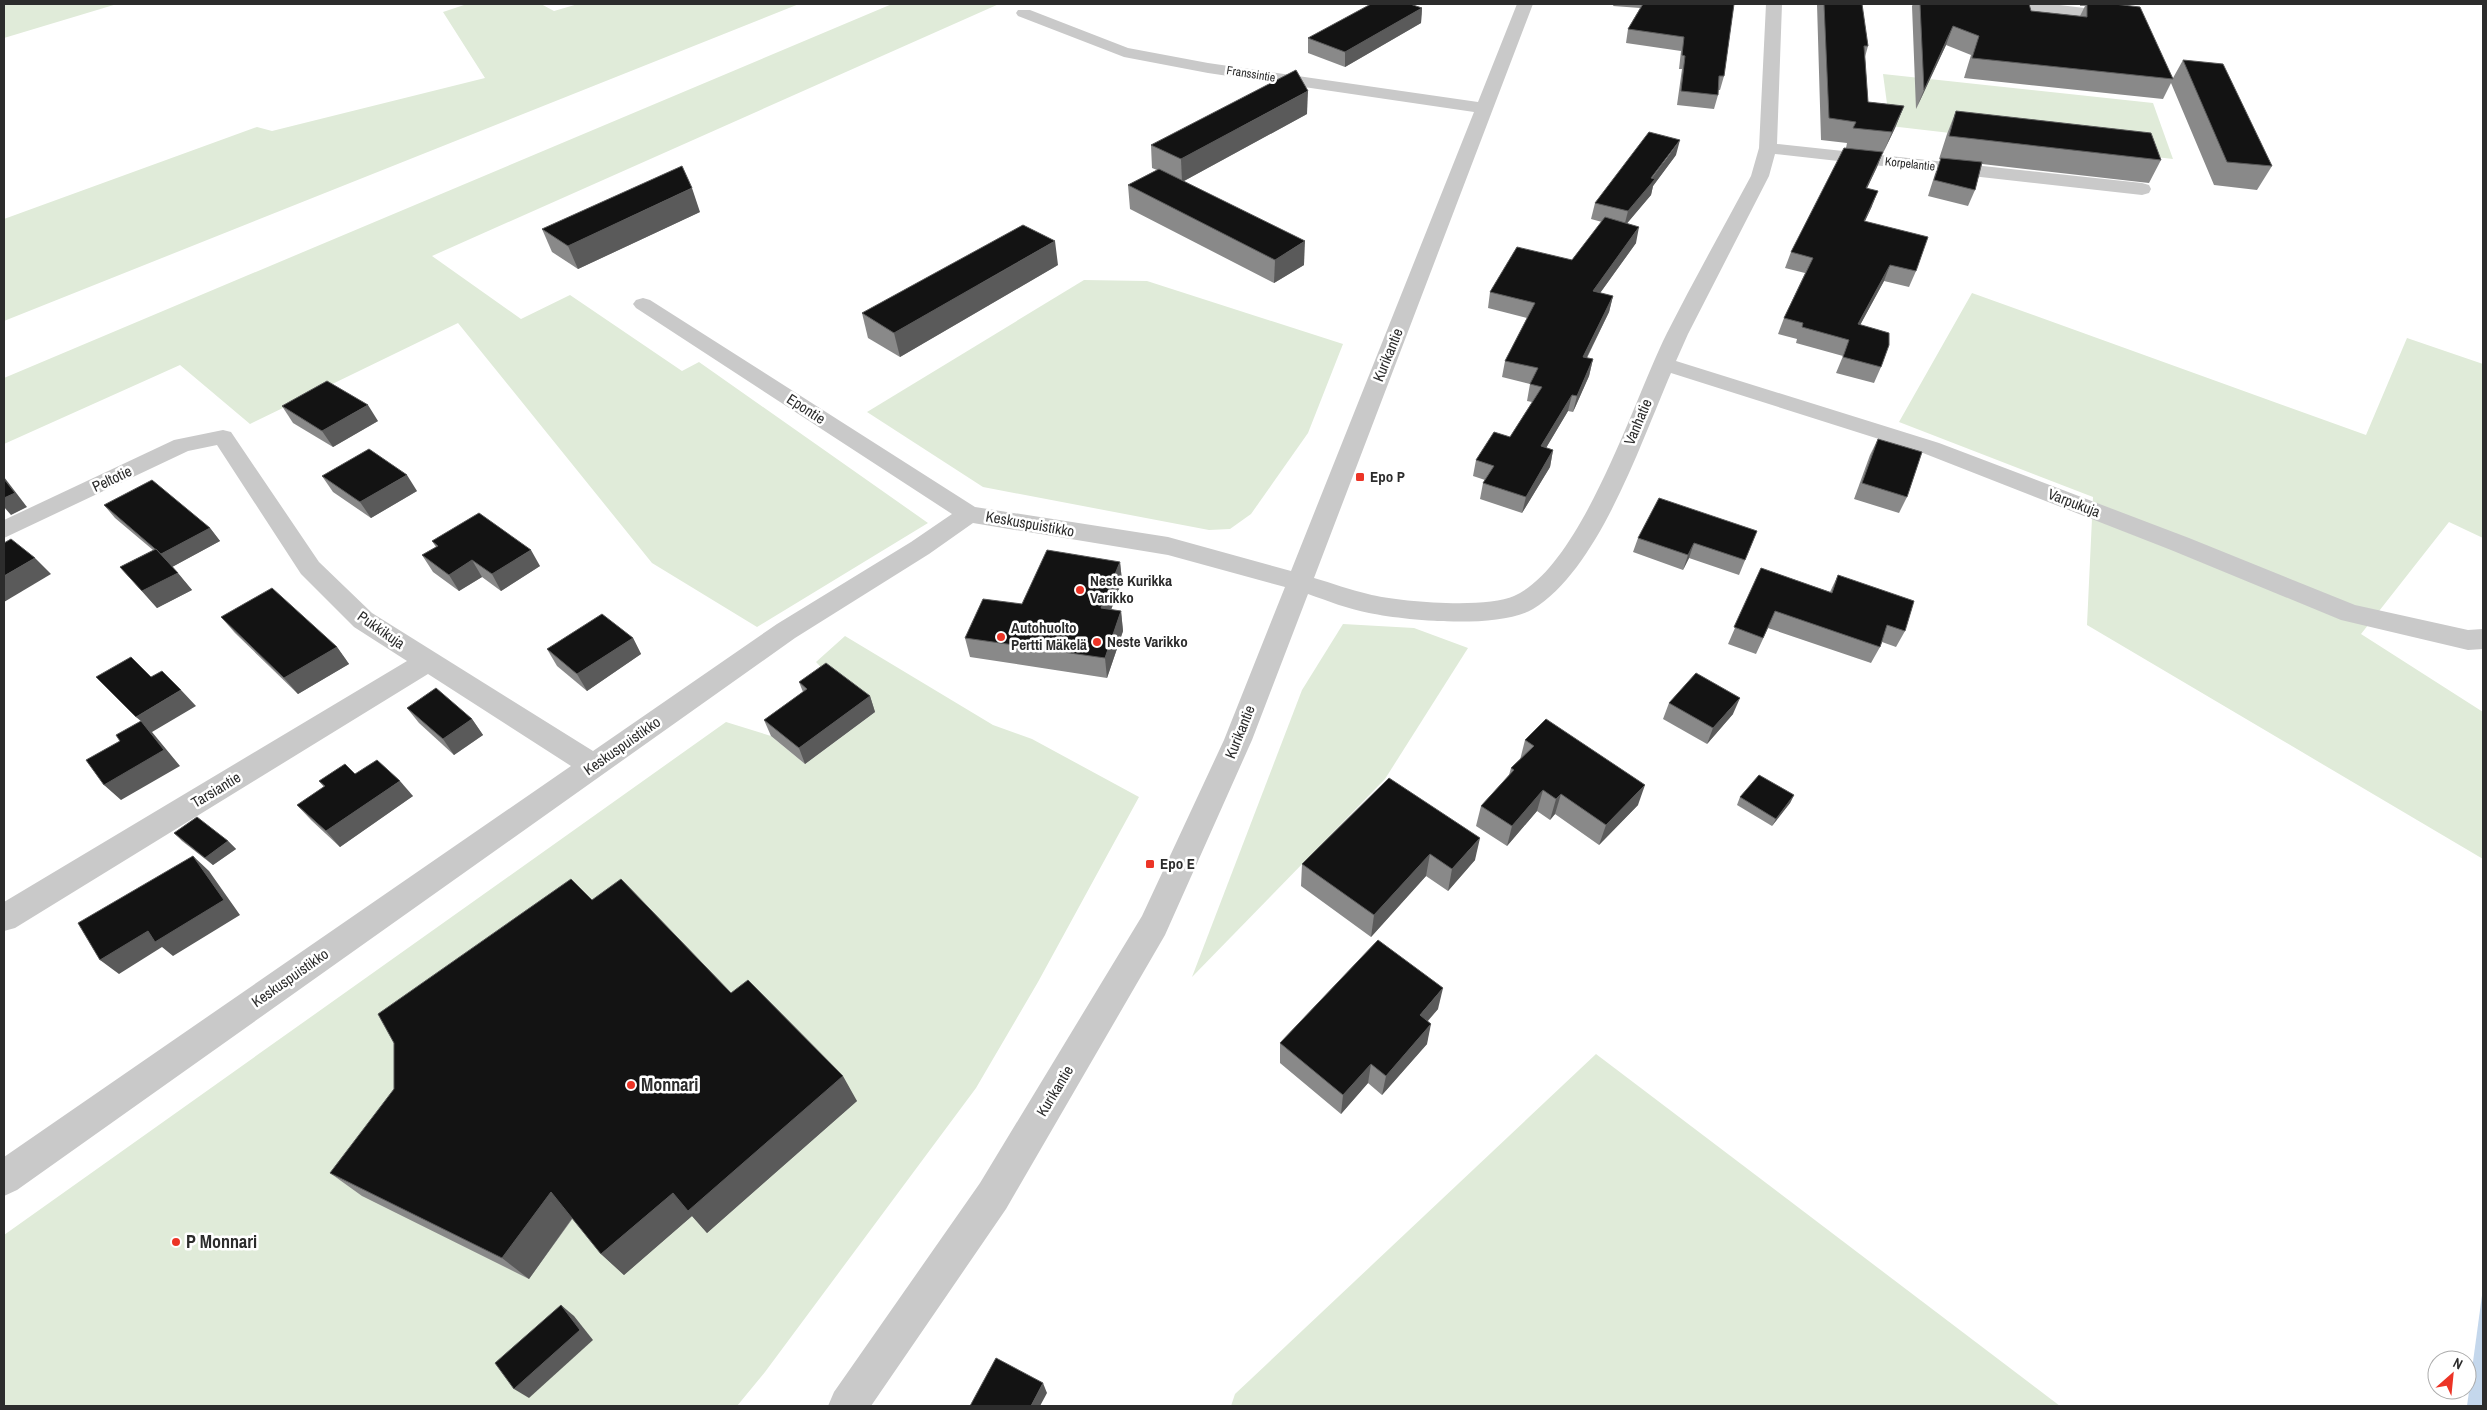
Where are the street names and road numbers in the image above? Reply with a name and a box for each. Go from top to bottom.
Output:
street label: Franssintie [1225,62,1277,86]
street label: Korpelantie [1884,153,1936,175]
street label: Kurikantie [1367,325,1408,385]
street label: Epontie [783,388,830,429]
street label: Vanhatie [1618,395,1657,448]
street label: Peltotie [88,460,135,497]
street label: Varpukuja [2045,483,2104,522]
street label: Keskuspuistikko [984,505,1076,542]
street label: Pukkikuja [353,606,409,654]
street label: Kurikantie [1219,702,1260,762]
street label: Keskuspuistikko [579,711,665,780]
street label: Tarsiantie [187,767,245,813]
street label: Keskuspuistikko [247,943,333,1012]
street label: Kurikantie [1031,1061,1078,1120]

